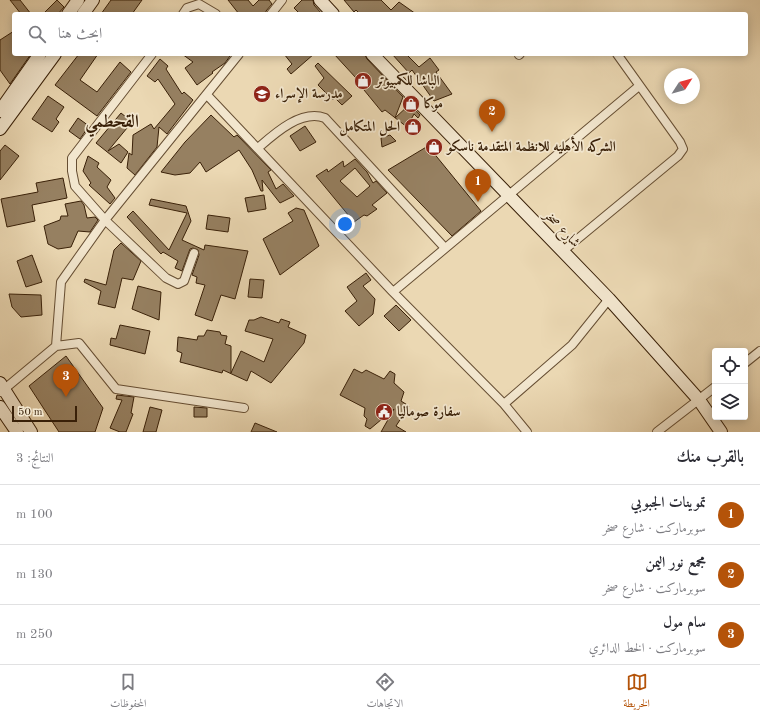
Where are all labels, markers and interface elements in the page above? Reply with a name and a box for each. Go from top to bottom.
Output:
search box [12,12,748,56]
icon: search [26,23,48,45]
text: ابحث هنا [58,27,102,42]
north arrow [664,68,700,104]
shop icon: الباشا للكمبيوتر [353,71,373,91]
place label: الباشا للكمبيوتر [374,72,440,89]
school or university icon: مدرسة الإسراء [252,84,272,104]
place label: مدرسة الإسراء [275,86,343,103]
shop icon: موكا [401,94,421,114]
place label: موكا [424,96,443,112]
pin: 2 [479,99,505,132]
district label: القحطمي [85,113,139,138]
shop icon: الحل المتكامل [403,117,423,137]
place label: الحل المتكامل [339,119,400,136]
place label: الشركه الأهليه للانظمة المتقدمة ناسكو [445,136,616,156]
shop icon: الشركه الأهليه للانظمة المتقدمة ناسكو [424,137,444,157]
pin: 1 [465,169,491,202]
street label: شارع صخر [537,206,583,253]
your location [335,214,355,234]
map controls [712,348,748,420]
button: locate [712,348,748,384]
pin: 3 [53,364,79,397]
button: layers [712,384,748,420]
public building icon: سفارة صوماليا [374,402,394,422]
scale bar [12,404,77,423]
place label: سفارة صوماليا [397,405,460,420]
text: 50 m [18,407,43,418]
text: بالقرب منك [676,449,744,466]
text: النتائج: 3 [16,452,54,465]
text: تموينات الجبوبي [631,496,706,511]
text: 100 m [16,508,53,521]
text: 1 [727,508,735,521]
text: سوبرماركت · شارع صخر [603,522,706,535]
text: مجمع نور اليمن [645,556,706,571]
text: 130 m [16,568,53,581]
text: 2 [727,568,735,581]
text: سوبرماركت · شارع صخر [603,582,706,595]
text: سام مول [663,616,706,631]
text: 250 m [16,628,53,641]
text: 3 [727,628,735,641]
text: سوبرماركت · الخط الدائري [589,642,706,655]
tab: المحفوظات [110,671,146,714]
tab: الاتجاهات [366,671,403,714]
tab: الخريطة [623,671,650,714]

